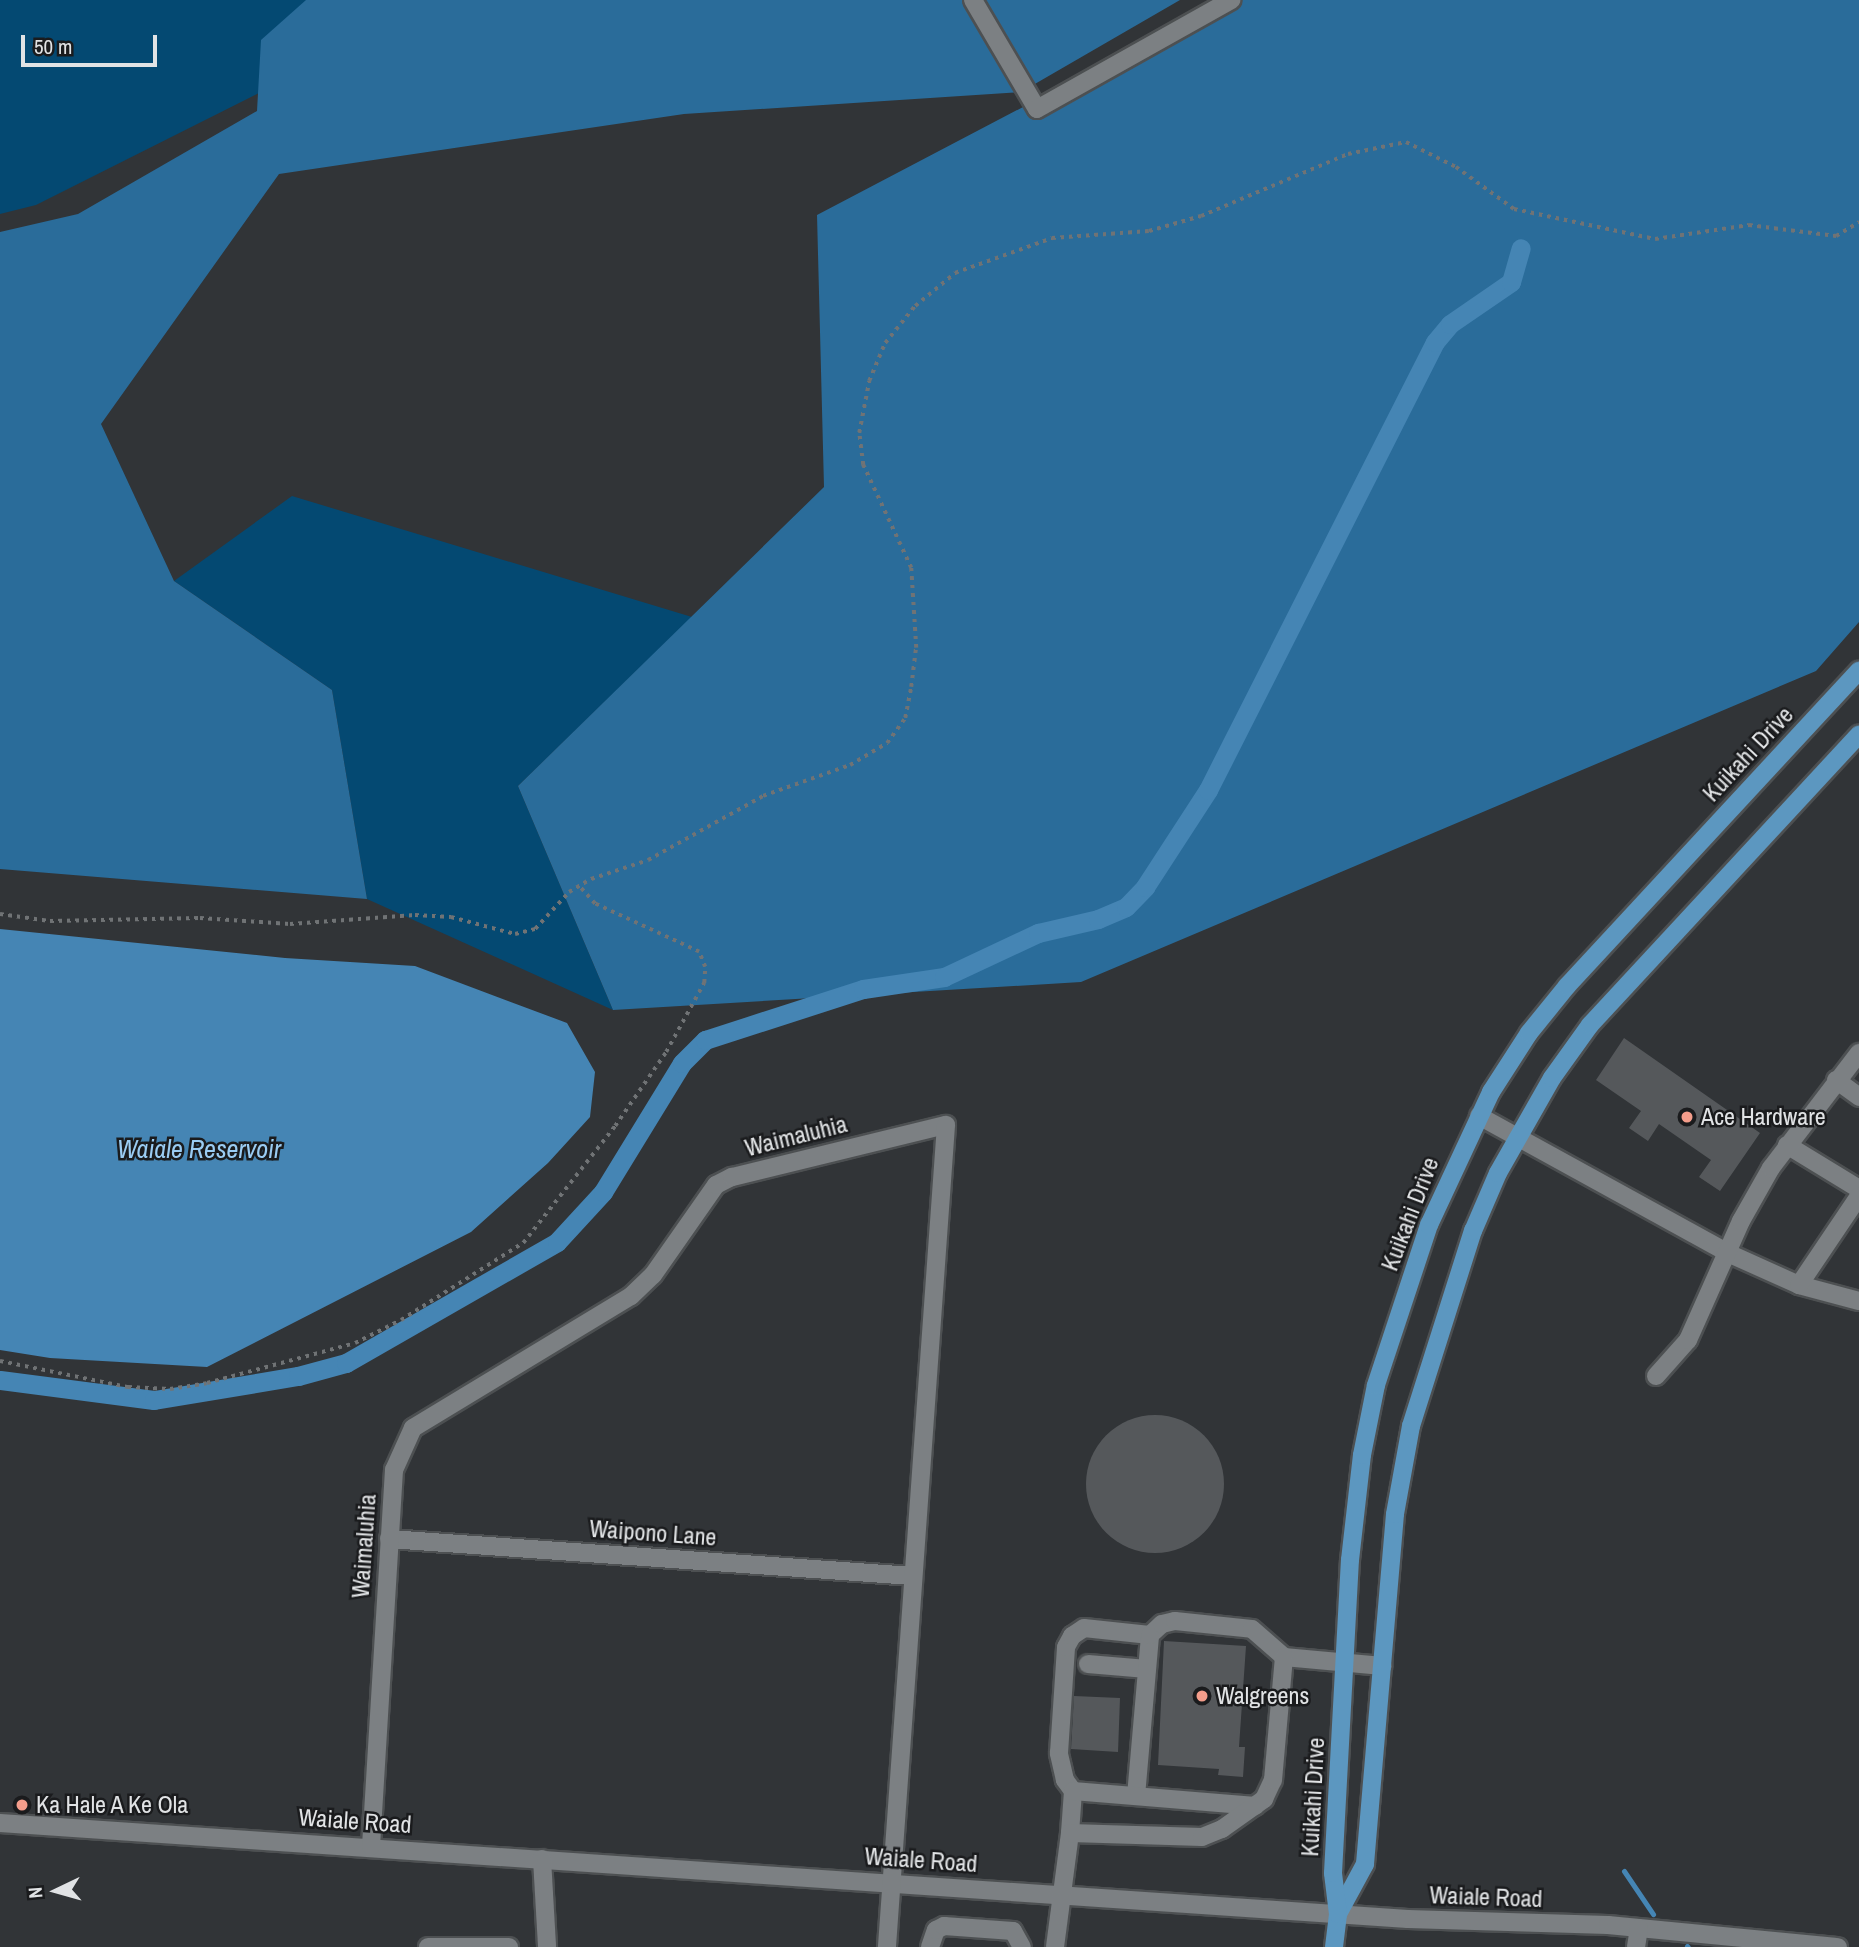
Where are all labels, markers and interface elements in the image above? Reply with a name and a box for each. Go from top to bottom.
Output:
scale bar [24,21,161,65]
text: 50 m [34,32,72,61]
street label: Kuikahi Drive [1697,701,1799,807]
place label: Ace Hardware [1701,1103,1826,1131]
street label: Waimaluhia [742,1109,850,1163]
marker: Ace Hardware [1679,1109,1695,1125]
water label: Waiale Reservoir [117,1133,281,1165]
street label: Kuikahi Drive [1375,1153,1445,1275]
street label: Waimaluhia [346,1493,382,1599]
street label: Waipono Lane [589,1514,717,1552]
place label: Walgreens [1216,1682,1309,1710]
marker: Walgreens [1194,1688,1210,1704]
street label: Kuikahi Drive [1295,1737,1331,1857]
place label: Ka Hale A Ke Ola [36,1791,190,1819]
marker: Ka Hale A Ke Ola [14,1797,30,1813]
street label: Waiale Road [298,1803,412,1839]
street label: Waiale Road [864,1842,978,1878]
north arrow [21,1856,91,1926]
street label: Waiale Road [1429,1881,1543,1913]
text: N [22,1886,49,1900]

